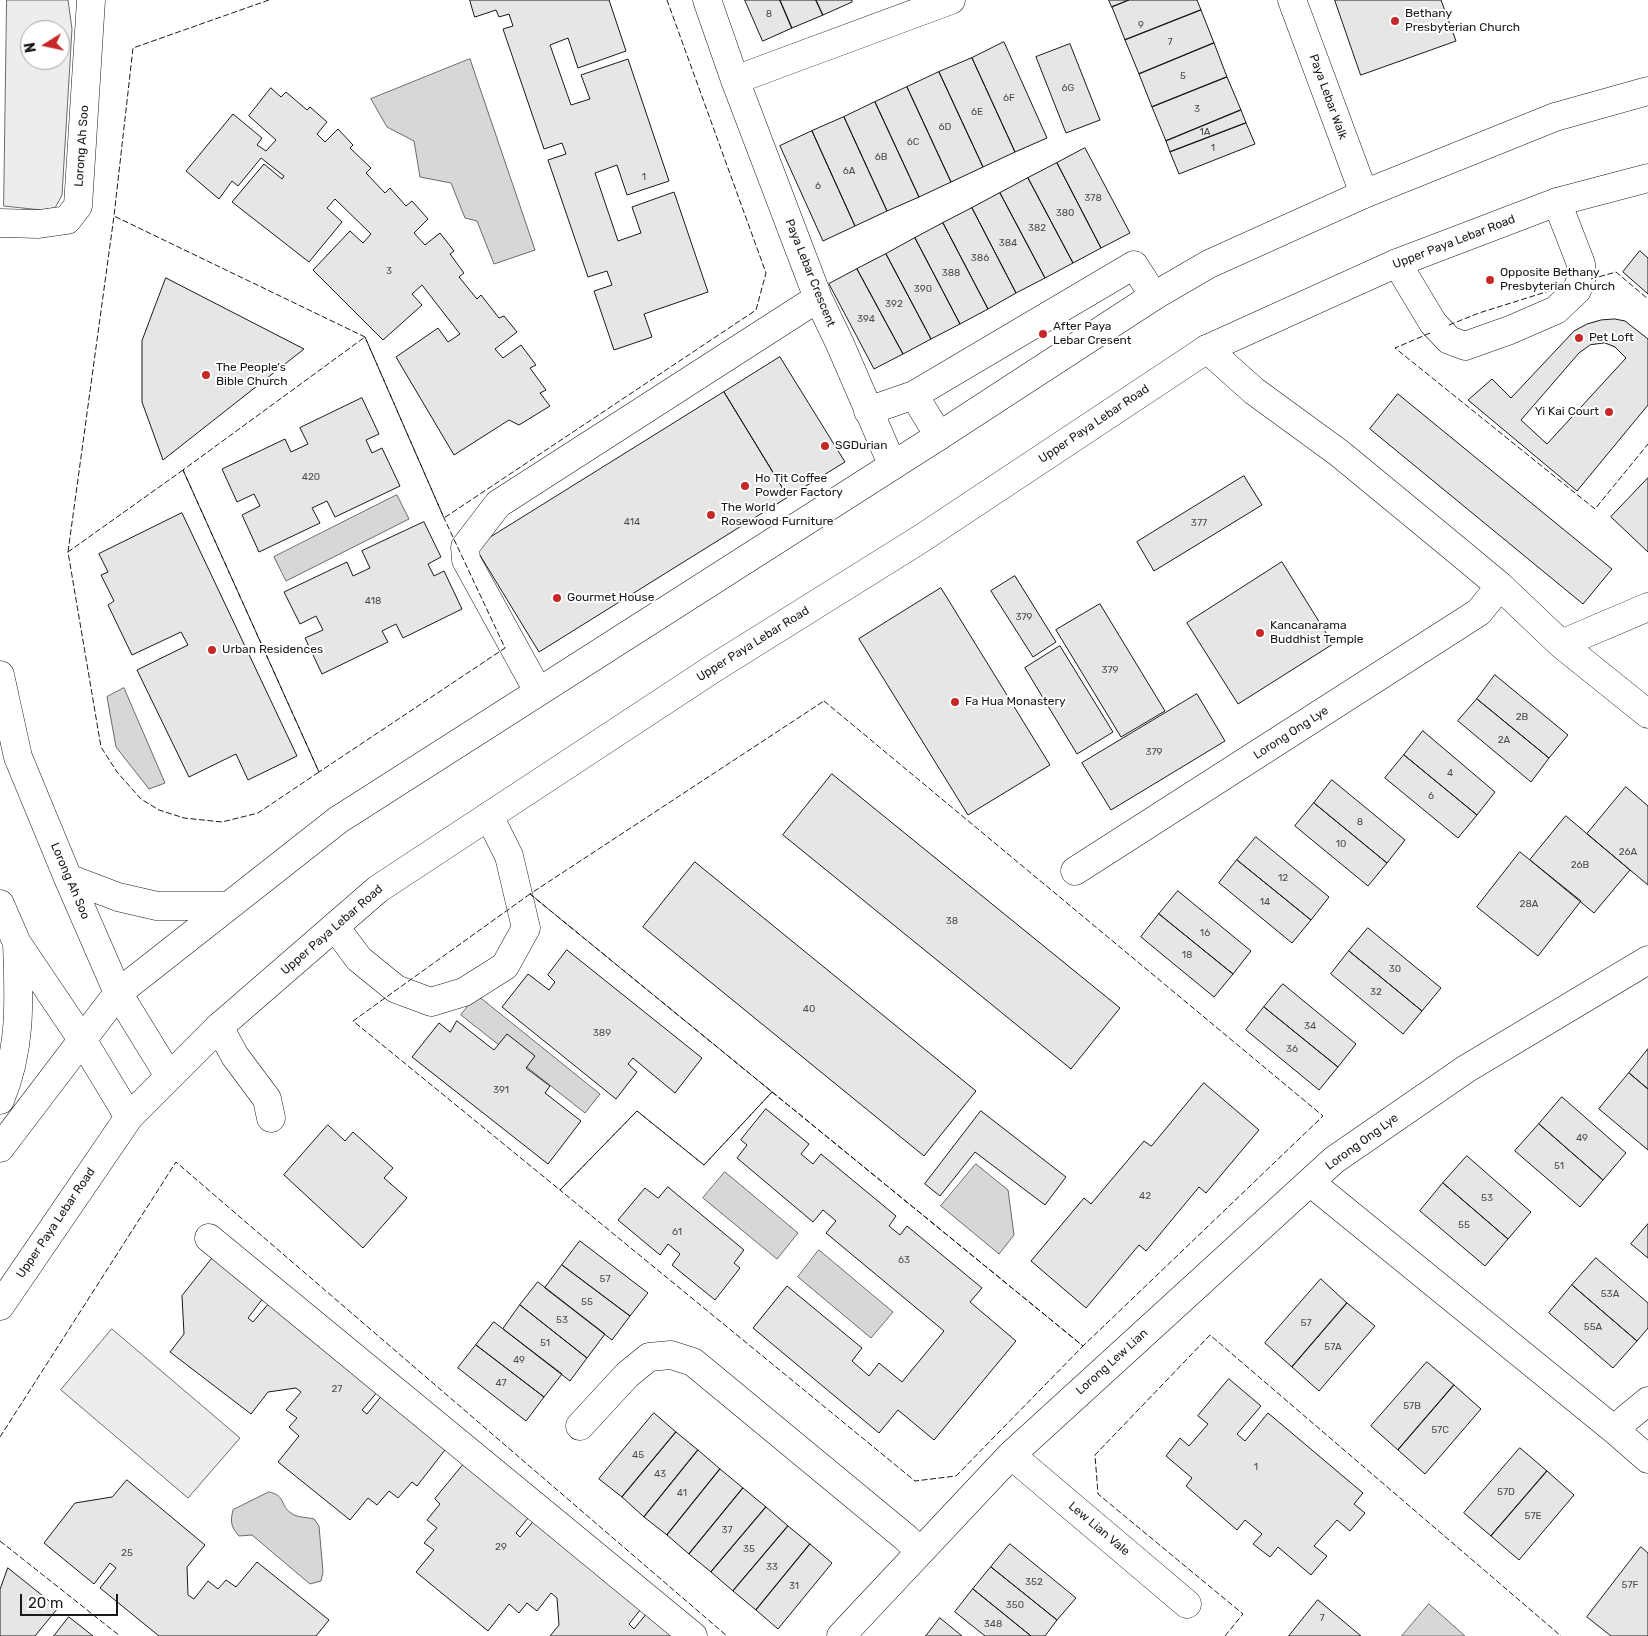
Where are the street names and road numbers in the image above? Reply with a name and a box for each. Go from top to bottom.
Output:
street label: Paya Lebar Walk [1306,52,1350,142]
street label: Lorong Ah Soo [72,105,92,187]
street label: Upper Paya Lebar Road [1391,212,1517,272]
street label: Paya Lebar Crescent [782,217,838,329]
street label: Upper Paya Lebar Road [1036,382,1152,466]
street label: Upper Paya Lebar Road [694,603,812,685]
street label: Lorong Ong Lye [1251,703,1331,763]
street label: Lorong Ah Soo [47,841,93,921]
street label: Upper Paya Lebar Road [278,882,386,978]
street label: Lorong Ong Lye [1323,1111,1401,1173]
street label: Upper Paya Lebar Road [14,1165,98,1281]
street label: Lorong Lew Lian [1073,1326,1151,1398]
street label: Lew Lian Vale [1065,1499,1133,1559]

